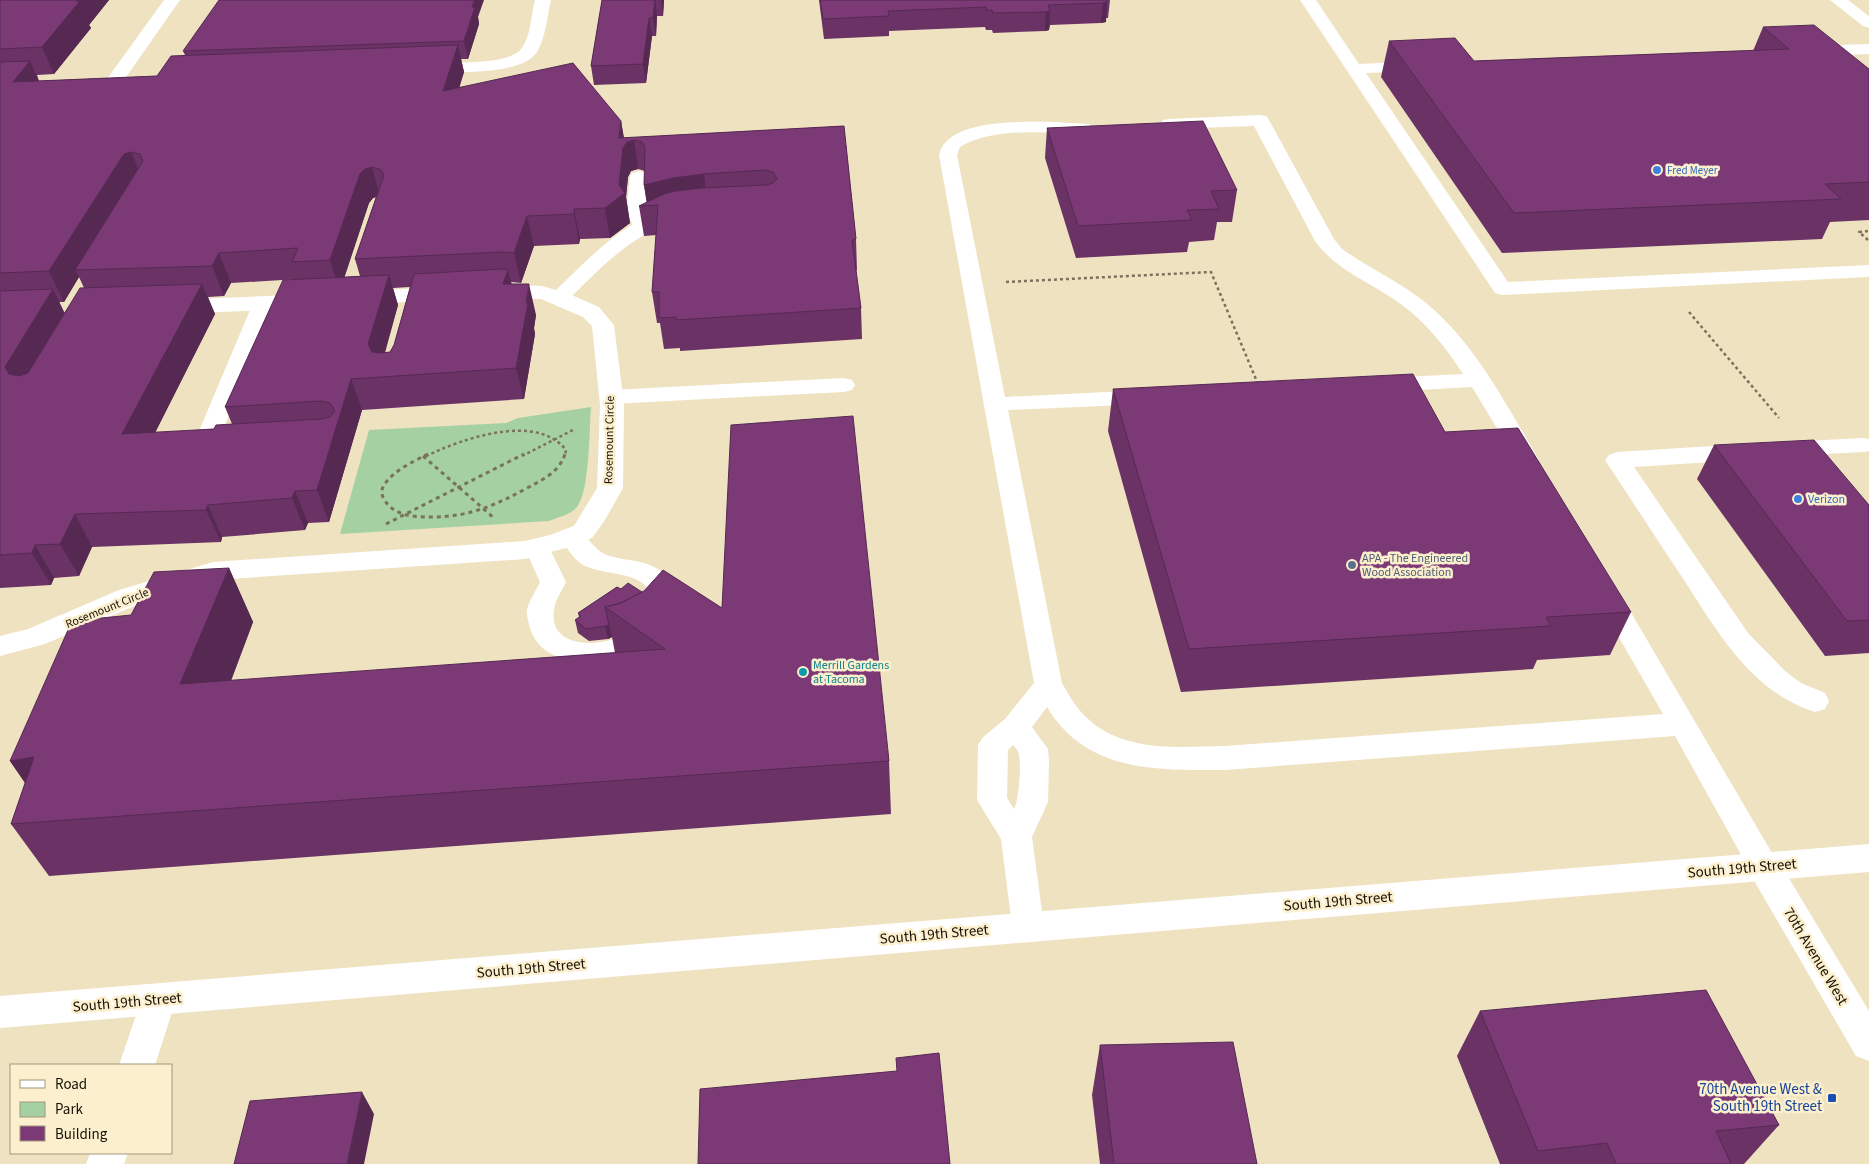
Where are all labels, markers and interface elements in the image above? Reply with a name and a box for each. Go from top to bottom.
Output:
place label: Fred Meyer [1667,163,1718,178]
marker: Fred Meyer [1651,164,1663,176]
street label: Rosemount Circle [600,396,619,484]
place label: Verizon [1808,491,1845,508]
marker: Verizon [1792,493,1804,505]
place label: APA - The Engineered Wood Association [1362,550,1468,581]
marker: APA - The Engineered Wood Association [1346,559,1358,571]
street label: Rosemount Circle [63,584,151,633]
place label: Merrill Gardens at Tacoma [813,657,889,688]
marker: Merrill Gardens at Tacoma [797,666,809,678]
street label: South 19th Street [1687,853,1797,884]
street label: South 19th Street [1283,886,1393,917]
street label: 70th Avenue West [1778,903,1853,1009]
street label: South 19th Street [879,919,989,950]
street label: South 19th Street [476,953,586,984]
street label: South 19th Street [72,987,182,1018]
legend [10,1064,172,1154]
text: Road [55,1074,87,1095]
place label: 70th Avenue West & South 19th Street [1699,1079,1822,1117]
marker: 70th Avenue West & South 19th Street [1826,1092,1838,1104]
text: Park [55,1099,84,1120]
text: Building [55,1124,108,1145]

